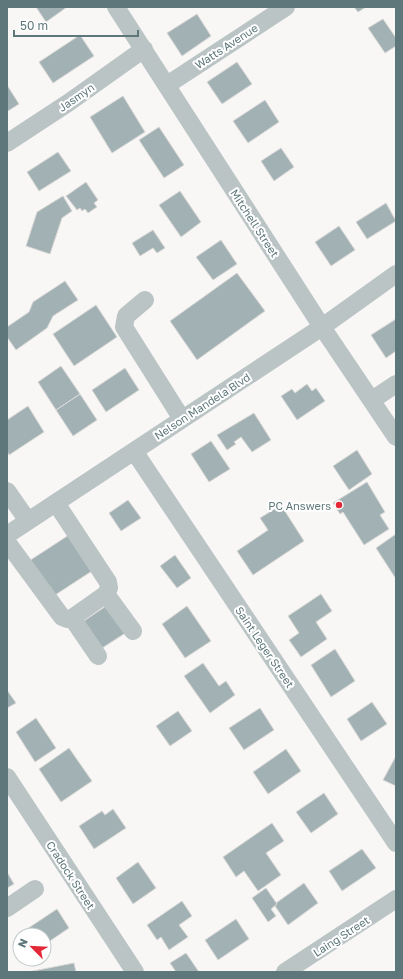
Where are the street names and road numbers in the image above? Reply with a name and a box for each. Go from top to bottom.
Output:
street label: Watts Avenue [192,21,260,71]
street label: Jasmyn [56,80,96,114]
street label: Mitchell Street [228,187,282,259]
street label: Nelson Mandela Blvd [152,370,252,442]
street label: Saint Leger Street [233,604,297,690]
street label: Cradock Street [44,838,98,912]
street label: Laing Street [310,913,372,959]

